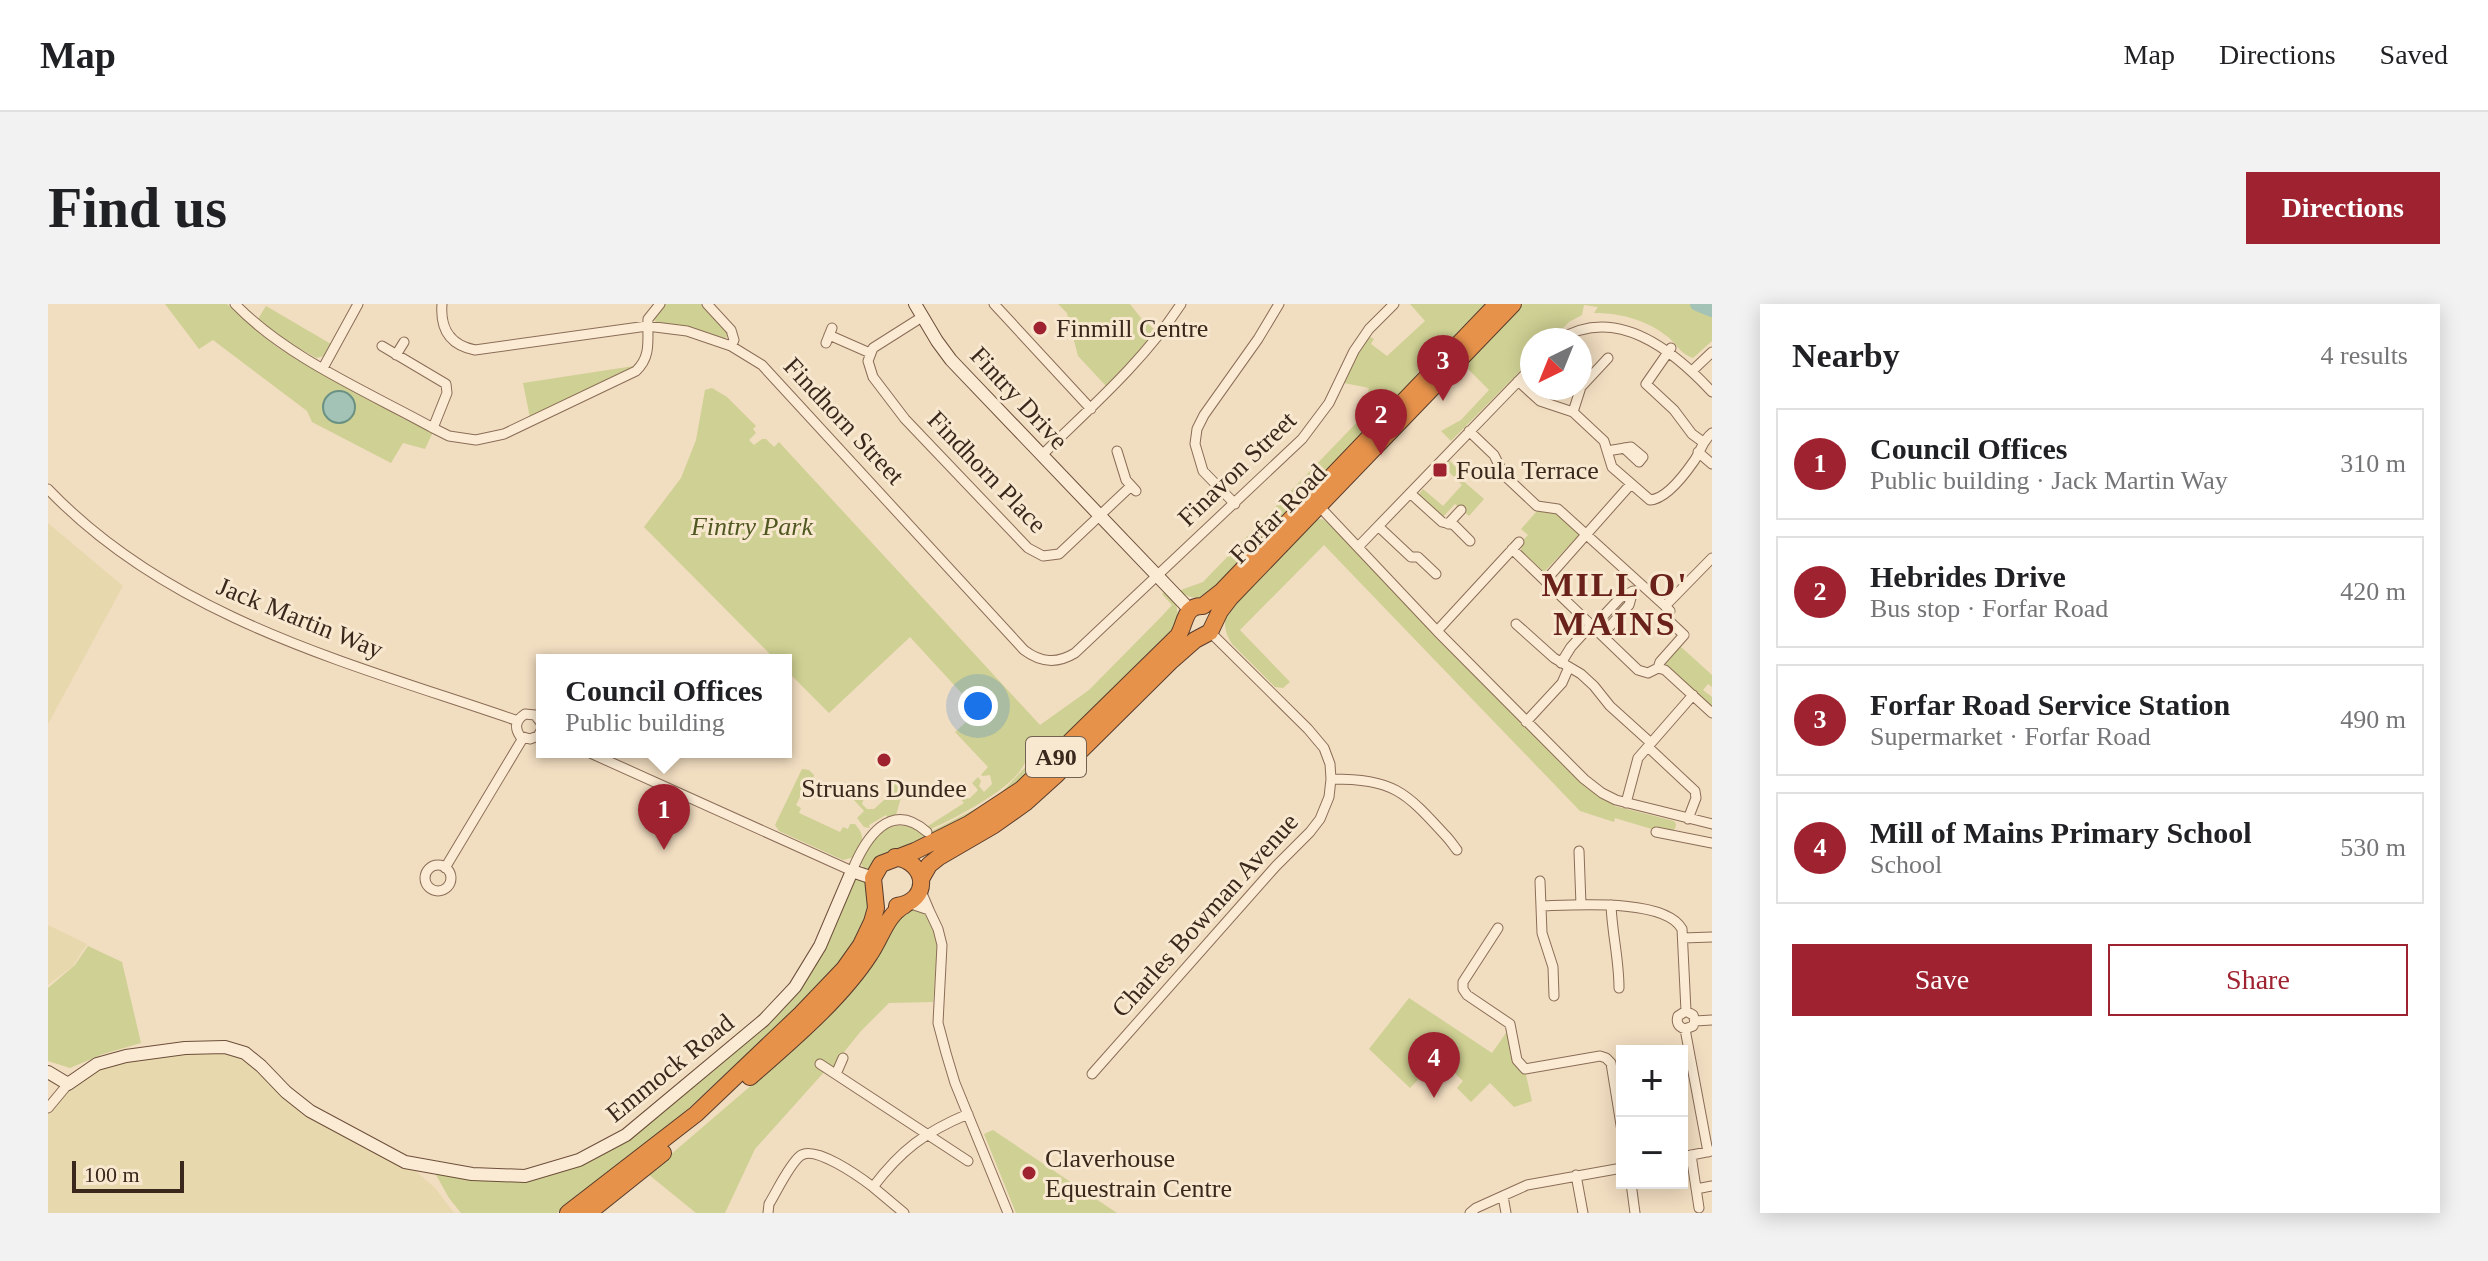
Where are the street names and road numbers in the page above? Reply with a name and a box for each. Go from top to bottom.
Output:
street label: Fintry Drive [964,341,1074,455]
street label: Findhorn Street [778,352,911,491]
street label: Findhorn Place [922,405,1052,539]
street label: Finavon Street [1172,405,1302,532]
street label: Forfar Road [1224,458,1332,570]
street label: Jack Martin Way [213,571,387,665]
road number: A90 [1026,737,1086,777]
street label: Charles Bowman Avenue [1106,807,1304,1023]
street label: Emmock Road [601,1008,739,1128]

